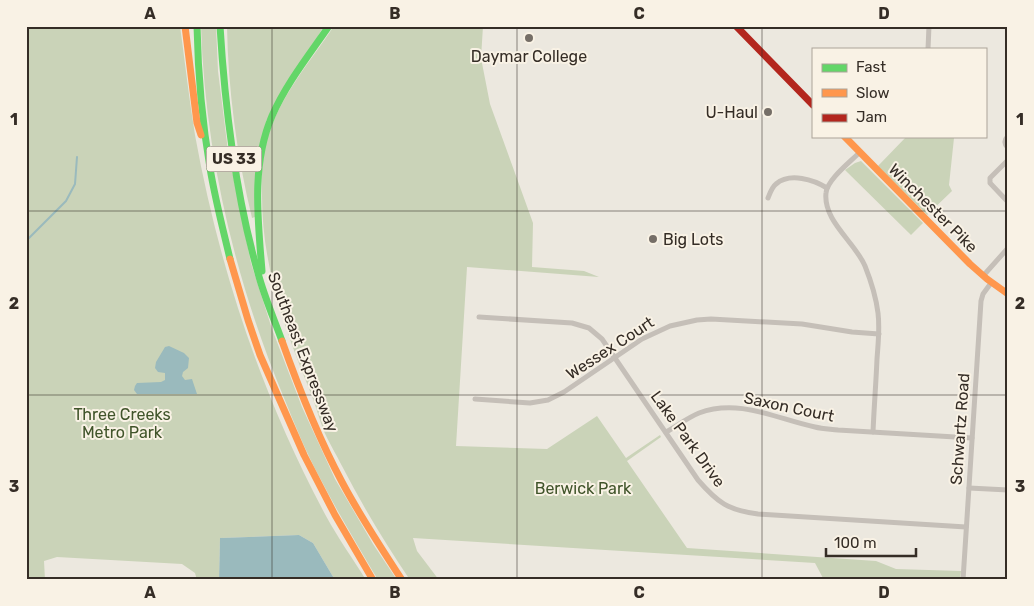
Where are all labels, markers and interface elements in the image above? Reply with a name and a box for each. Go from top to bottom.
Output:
text: A [144,4,156,23]
text: B [389,4,401,23]
text: C [633,4,645,23]
text: D [878,4,890,23]
marker: Daymar College [523,32,535,44]
place label: Daymar College [471,47,587,66]
legend [812,48,986,138]
text: Fast [856,58,886,76]
text: Slow [856,84,889,102]
place label: U-Haul [705,103,758,122]
marker: U-Haul [762,106,774,118]
text: Jam [856,108,887,126]
text: 1 [10,110,18,129]
text: 1 [1016,110,1024,129]
road number: US 33 [206,146,262,172]
street label: Winchester Pike [885,160,981,256]
place label: Big Lots [663,230,723,249]
marker: Big Lots [647,233,659,245]
street label: Southeast Expressway [264,269,342,435]
text: 2 [9,294,19,313]
text: 2 [1015,294,1025,313]
street label: Wessex Court [563,313,657,383]
street label: Schwartz Road [947,372,973,486]
street label: Lake Park Drive [647,387,729,491]
street label: Saxon Court [742,388,836,426]
park label: Three Creeks Metro Park [73,405,171,442]
text: 3 [9,477,19,496]
text: 3 [1015,477,1025,496]
park label: Berwick Park [535,479,632,498]
scale bar [826,526,916,558]
text: 100 m [834,534,876,552]
text: A [144,583,156,602]
text: B [389,583,401,602]
text: C [633,583,645,602]
text: D [878,583,890,602]

